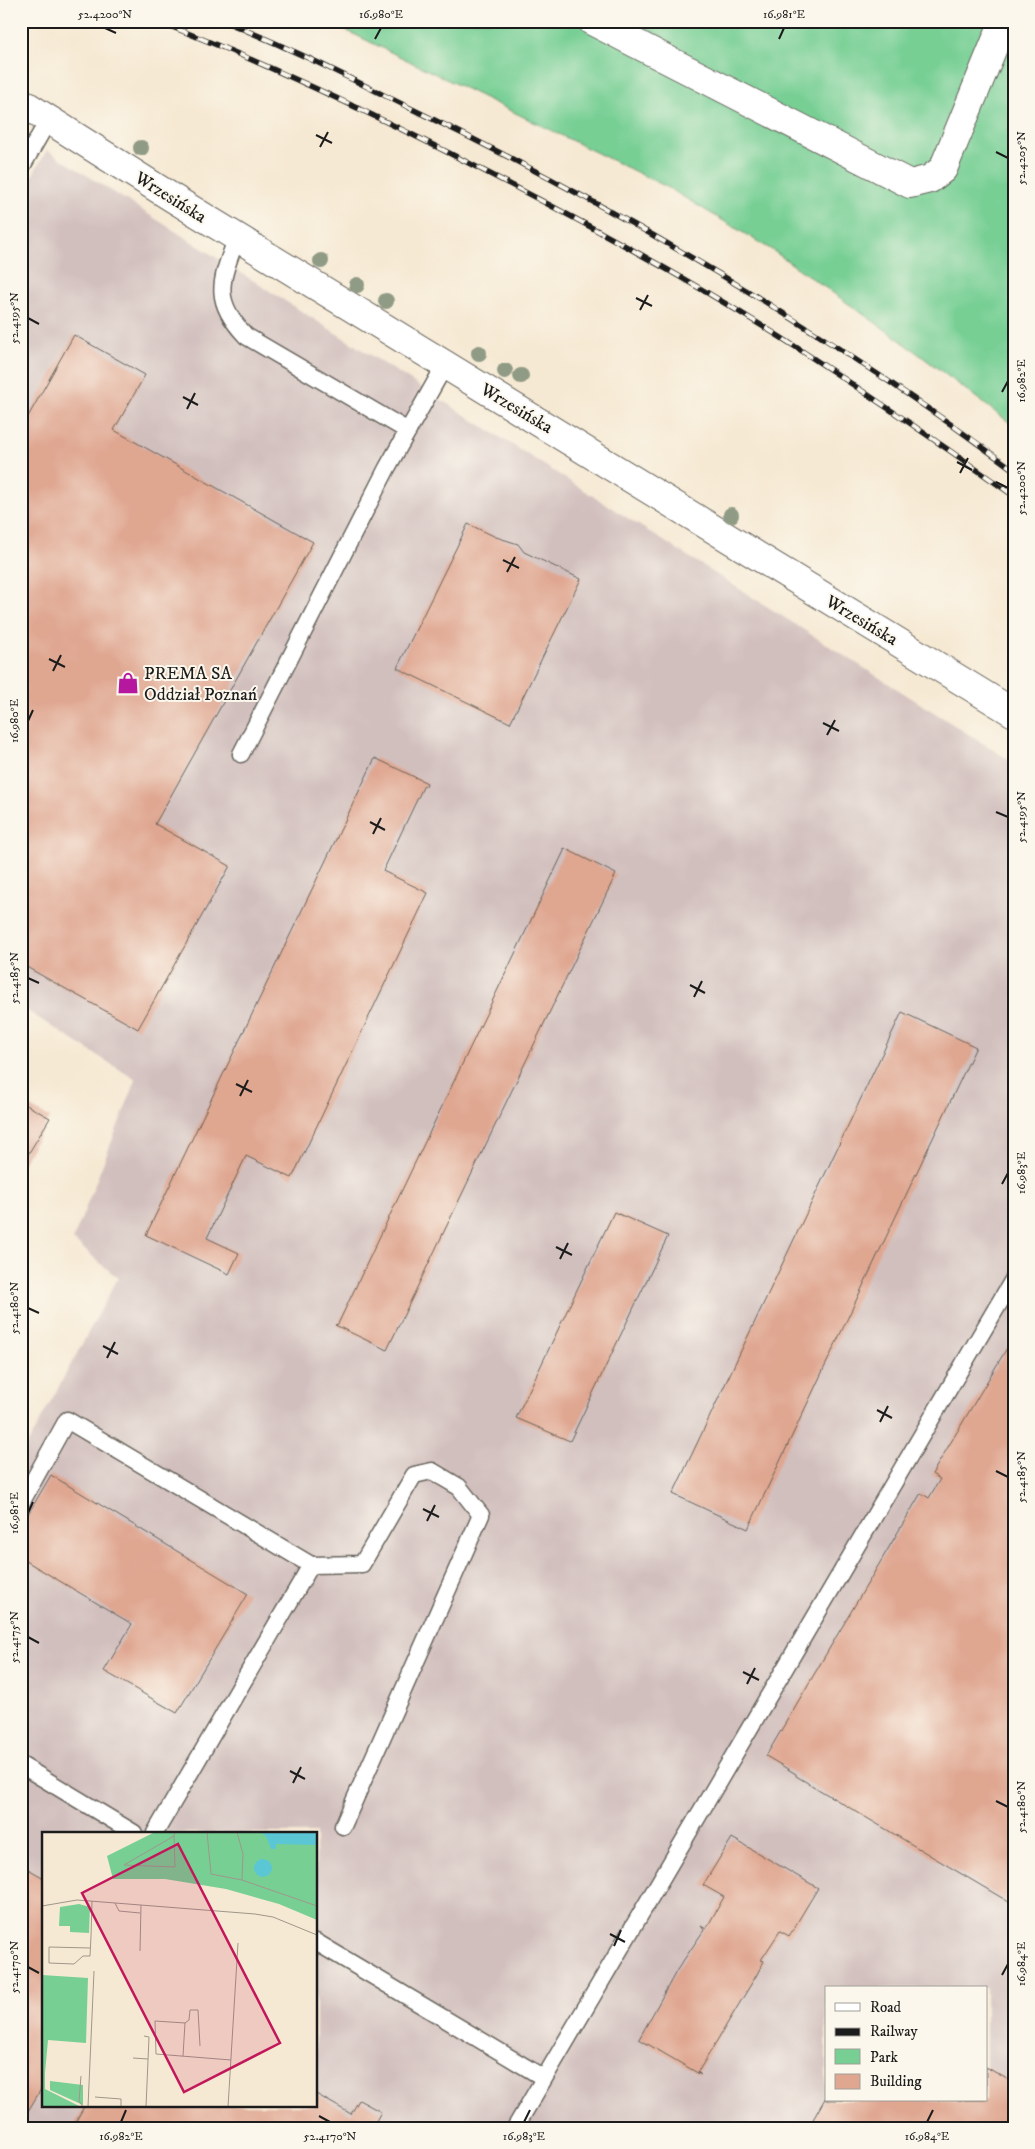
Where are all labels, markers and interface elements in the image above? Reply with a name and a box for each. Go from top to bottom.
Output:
text: 52.4200°N [78,7,132,22]
text: 16.980°E [359,7,404,22]
text: 16.981°E [763,7,806,22]
text: 52.4205°N [1014,131,1029,185]
street label: Wrzesińska [130,167,211,229]
text: 52.4195°N [7,292,22,344]
text: 16.982°E [1014,359,1029,403]
street label: Wrzesińska [476,378,557,439]
text: 52.4200°N [1014,461,1029,515]
street label: Wrzesińska [821,590,902,651]
place label: PREMA SA Oddział Poznań [144,663,258,706]
shop icon: PREMA SA Oddział Poznań [115,670,141,696]
text: 16.980°E [7,698,22,743]
text: 52.4195°N [1014,791,1029,843]
text: 52.4185°N [7,952,22,1004]
text: 16.983°E [1014,1151,1029,1194]
text: 52.4180°N [7,1282,22,1334]
text: 52.4185°N [1014,1451,1029,1503]
text: 16.981°E [7,1491,22,1534]
text: 52.4175°N [7,1611,22,1663]
text: 52.4180°N [1014,1781,1029,1833]
inset map [42,1832,318,2106]
text: 52.4170°N [7,1940,22,1993]
text: 16.984°E [1014,1941,1029,1986]
legend [825,1986,988,2102]
text: Road [870,1998,902,2017]
text: Railway [870,2022,918,2041]
text: Park [870,2048,899,2067]
text: Building [870,2072,922,2091]
text: 16.982°E [99,2129,143,2144]
text: 52.4170°N [304,2129,357,2144]
text: 16.983°E [503,2129,546,2144]
text: 16.984°E [905,2129,950,2144]

